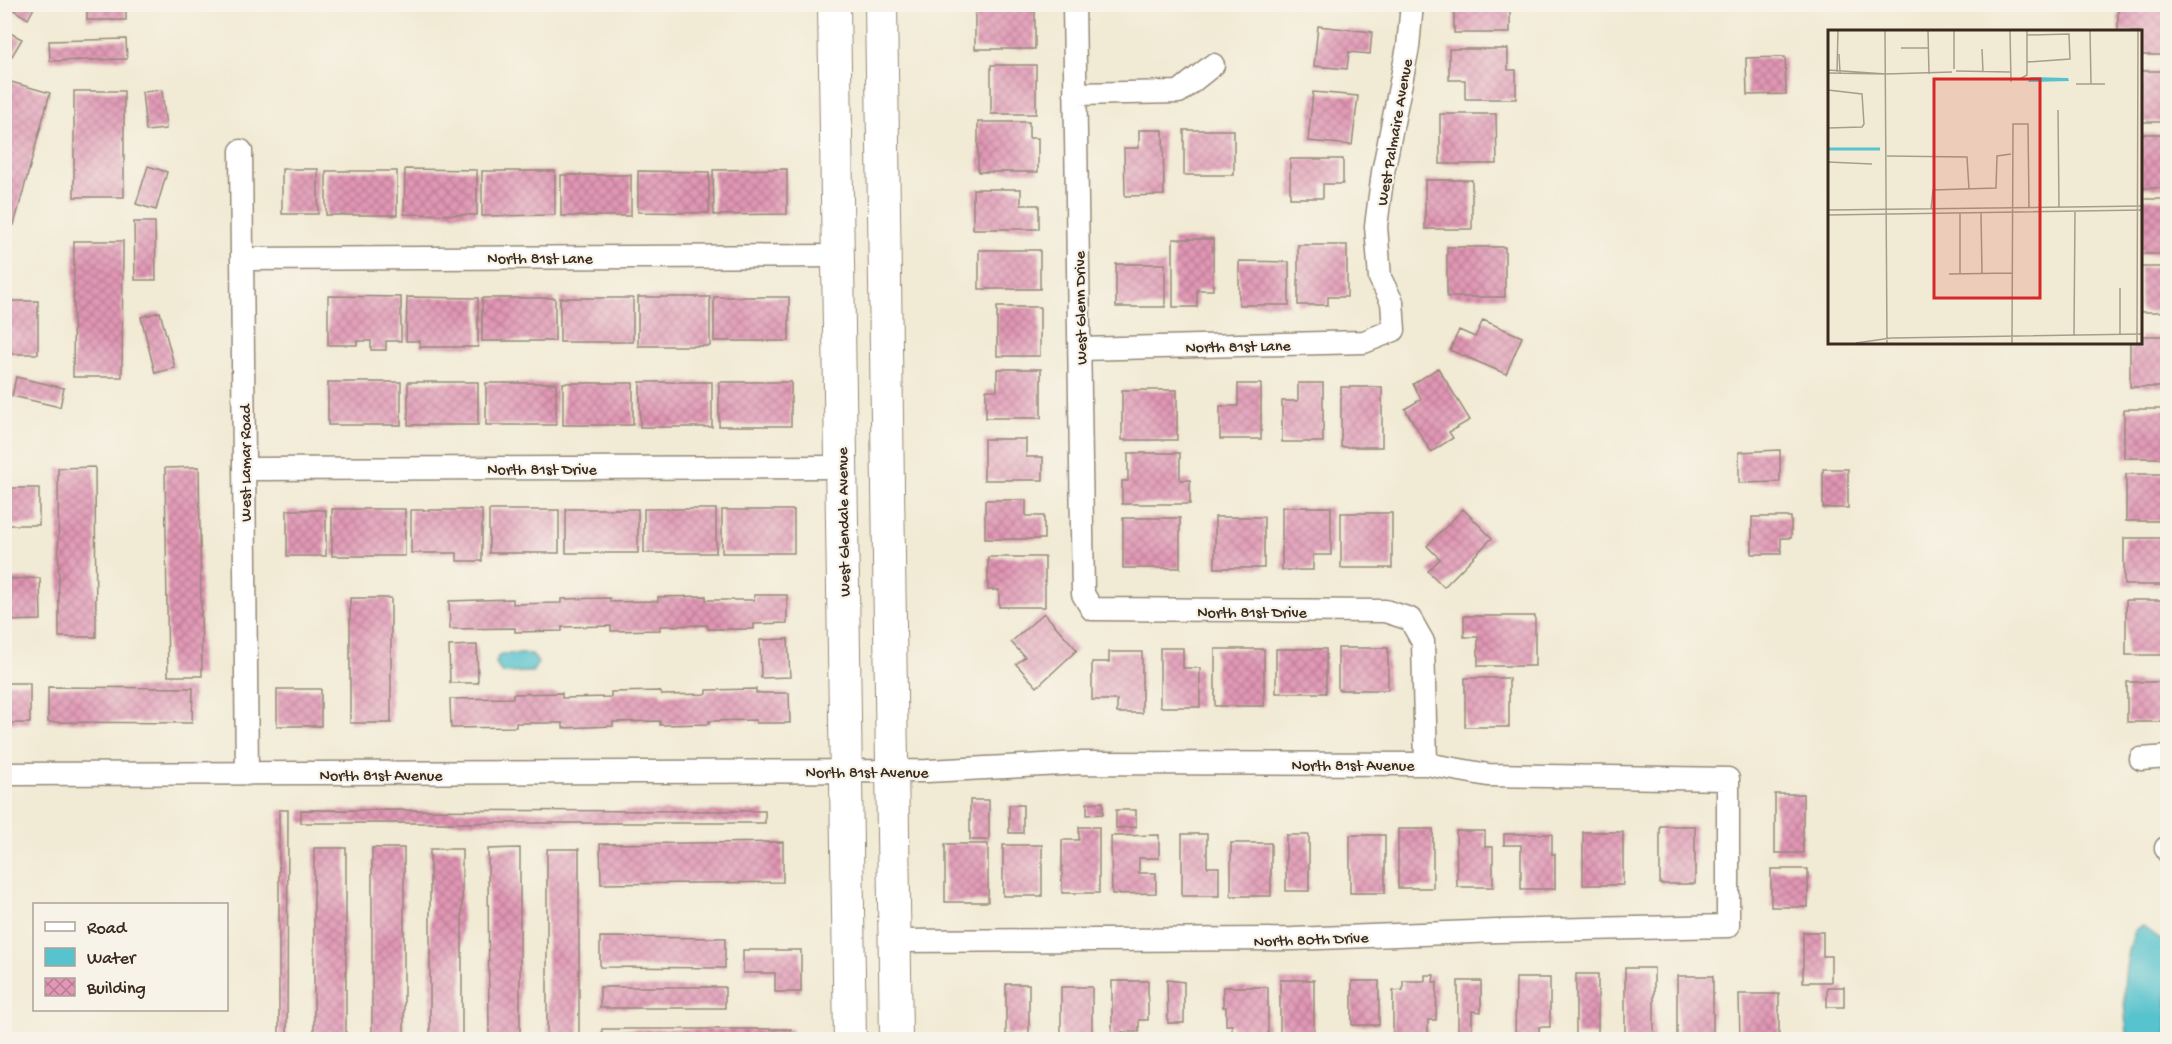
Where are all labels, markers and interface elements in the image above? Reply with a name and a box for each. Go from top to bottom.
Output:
inset map [1828,30,2142,344]
street label: West Palmaire Avenue [1374,57,1419,208]
street label: West Glenn Drive [1072,250,1093,365]
street label: North 81st Lane [487,251,593,270]
street label: North 81st Lane [1185,338,1292,359]
street label: West Lamar Road [238,403,257,522]
street label: West Glendale Avenue [835,446,856,597]
street label: North 81st Drive [487,462,598,481]
street label: North 81st Drive [1197,605,1308,624]
street label: North 81st Avenue [1292,758,1415,777]
street label: North 81st Avenue [806,765,929,784]
street label: North 81st Avenue [320,768,443,787]
legend [33,903,228,1011]
text: Road [87,919,128,940]
street label: North 80th Drive [1253,930,1370,953]
text: Water [87,949,137,970]
text: Building [86,979,146,1000]

